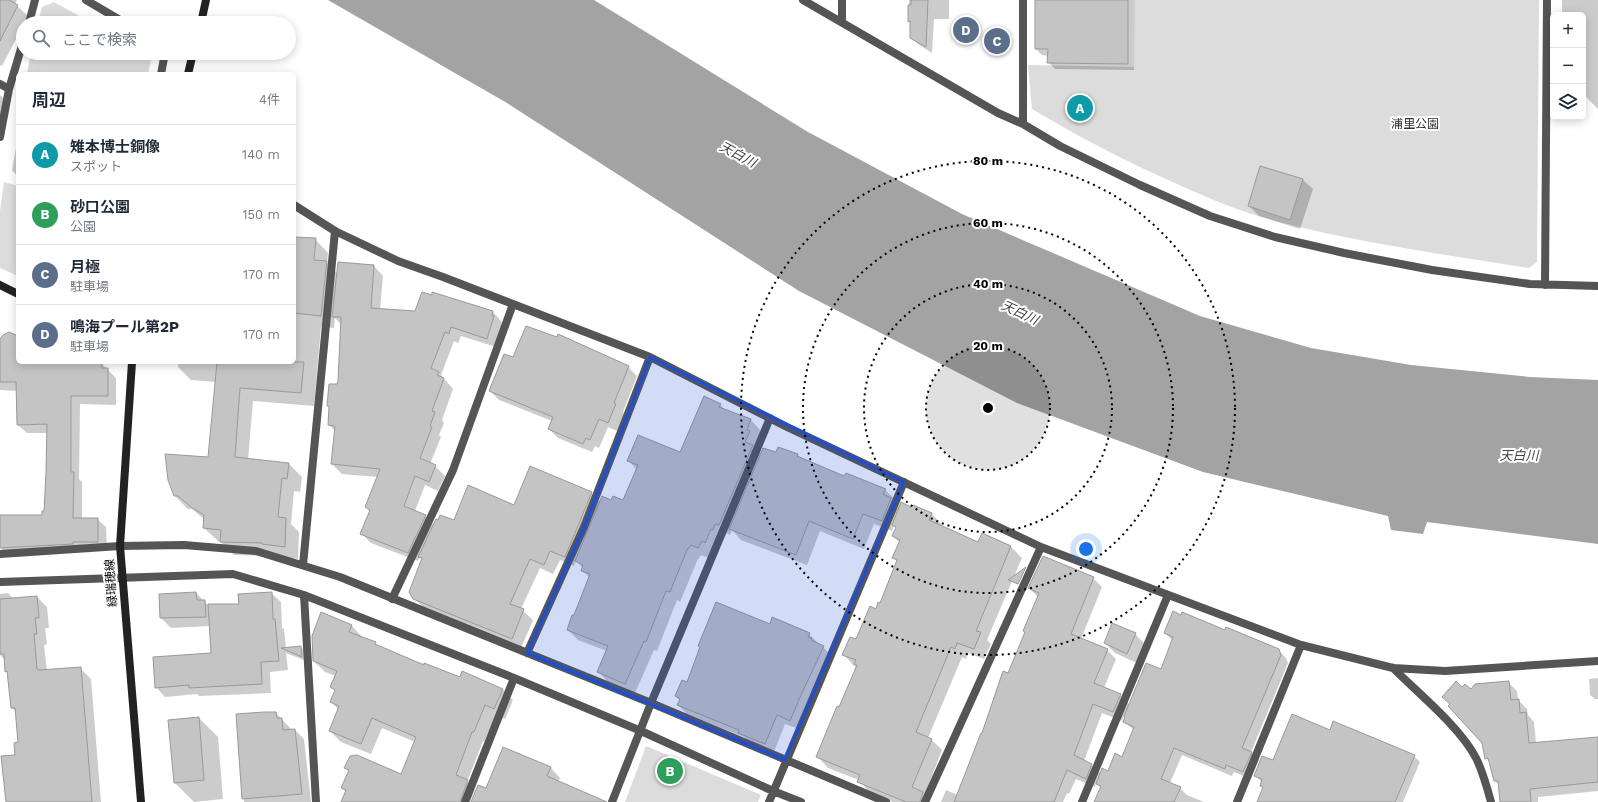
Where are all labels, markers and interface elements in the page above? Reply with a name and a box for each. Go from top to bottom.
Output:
map controls [1550,12,1586,120]
button: + [1550,12,1586,48]
pin: D [953,15,979,45]
search box [16,16,296,60]
pin: C [984,26,1010,56]
icon: search [30,27,52,49]
text: ここで検索 [62,31,137,49]
button: − [1550,48,1586,84]
button: layers [1550,84,1586,120]
text: 周辺 [32,90,66,110]
text: 4件 [259,92,280,107]
pin: A [1067,93,1093,123]
park label: 浦里公園 [1391,117,1439,131]
text: 雉本博士銅像 [70,138,160,156]
water label: 天白川 [717,139,760,171]
text: A [41,147,49,162]
text: 140 m [242,147,280,162]
text: 80 m [973,154,1003,168]
text: スポット [70,159,122,174]
text: 砂口公園 [70,198,130,216]
text: B [41,207,49,222]
text: 150 m [242,207,280,222]
text: 60 m [973,216,1003,230]
text: 公園 [70,219,96,234]
text: 月極 [70,258,100,276]
text: C [41,267,49,282]
text: 170 m [243,267,280,282]
text: 40 m [973,277,1003,291]
text: 駐車場 [70,279,109,294]
water label: 天白川 [999,297,1042,328]
text: 鳴海プール第2P [70,318,179,336]
text: D [40,327,50,342]
text: 170 m [243,327,280,342]
text: 駐車場 [70,339,109,354]
text: 20 m [973,339,1003,353]
centre of rings [981,401,995,415]
water label: 天白川 [1499,448,1540,463]
your location [1076,539,1096,559]
street label: 緑瑞穂線 [102,559,120,607]
pin: B [657,756,683,786]

